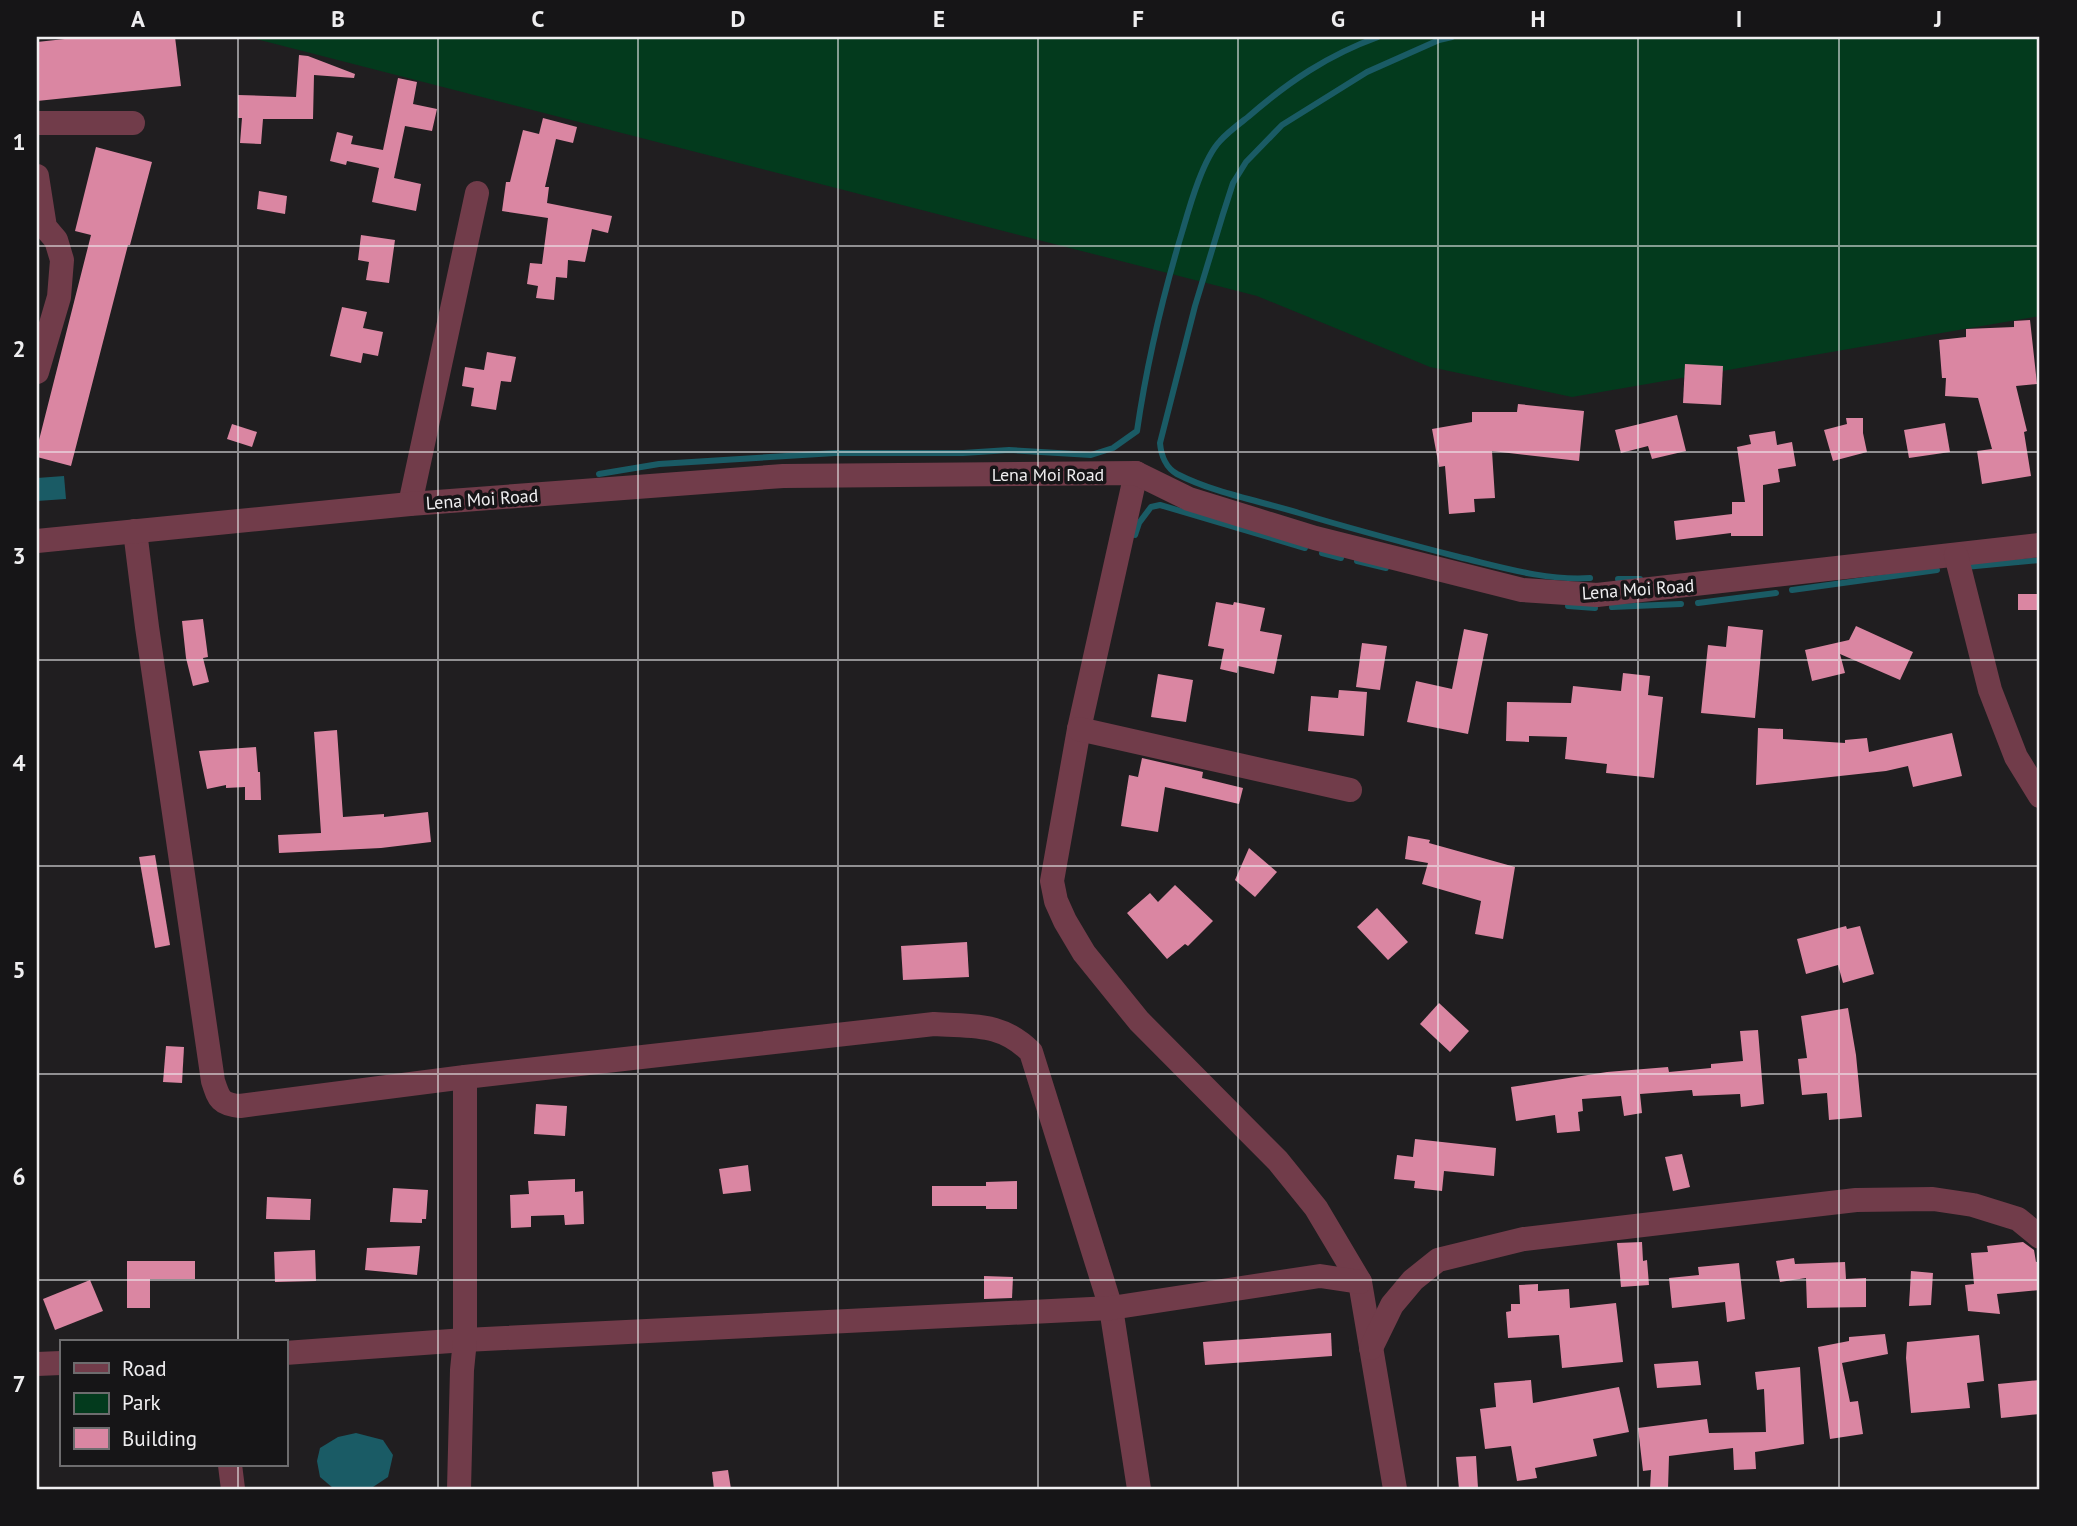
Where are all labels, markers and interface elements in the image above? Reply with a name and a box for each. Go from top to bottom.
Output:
text: A [131,4,145,33]
text: B [331,4,345,33]
text: C [532,4,545,33]
text: D [731,4,745,33]
text: E [933,4,945,33]
text: F [1132,4,1144,33]
text: G [1331,4,1345,33]
text: H [1531,4,1545,33]
text: I [1736,4,1742,33]
text: J [1933,4,1942,33]
text: 1 [12,127,26,156]
text: 2 [12,334,26,363]
street label: Lena Moi Road [992,463,1104,486]
street label: Lena Moi Road [425,484,539,514]
text: 3 [12,541,26,570]
street label: Lena Moi Road [1581,574,1695,604]
text: 4 [12,748,26,777]
text: 5 [12,955,26,984]
text: 6 [12,1162,26,1191]
legend [60,1340,287,1466]
text: Road [122,1355,166,1382]
text: 7 [12,1369,26,1398]
text: Park [122,1389,161,1416]
text: Building [122,1425,197,1452]

